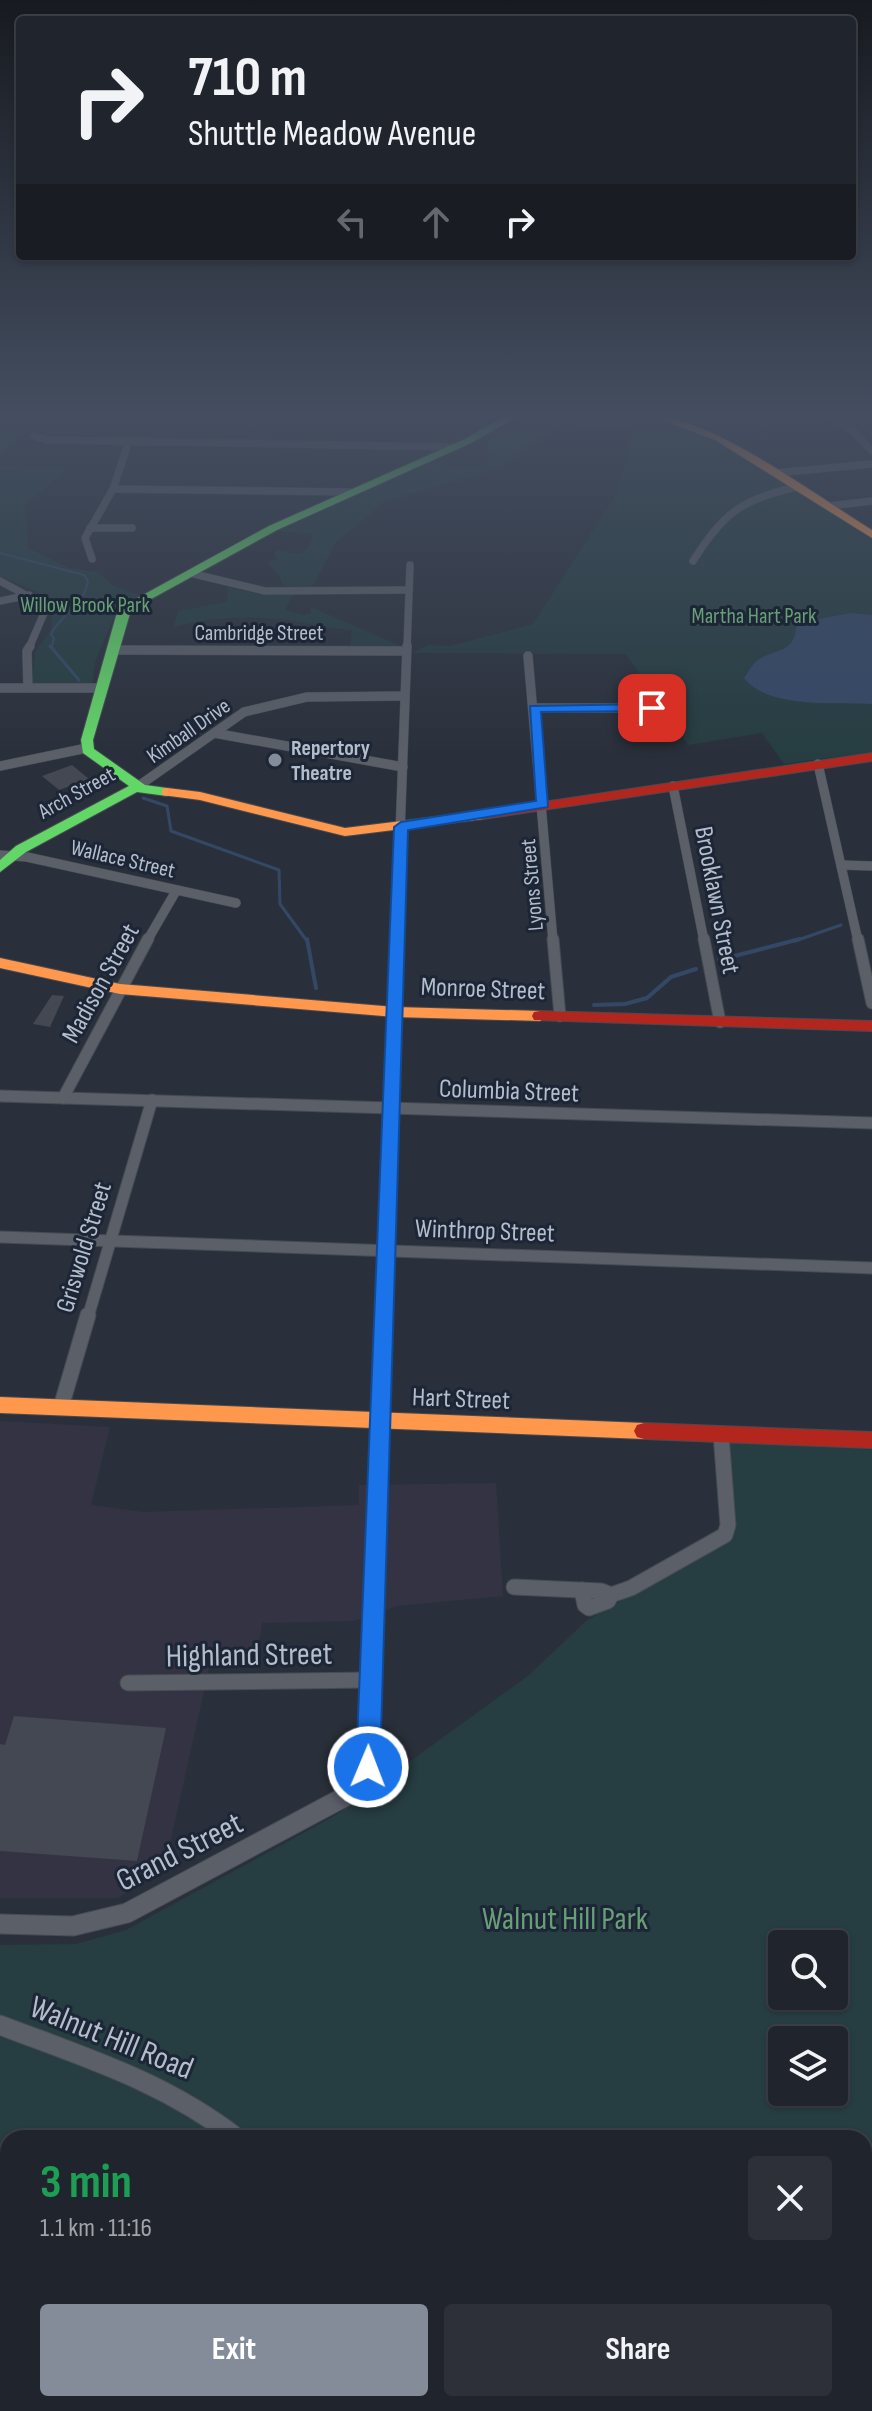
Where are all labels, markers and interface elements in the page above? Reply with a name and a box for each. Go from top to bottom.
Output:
text: 710 m [188,45,307,112]
icon: right [56,48,160,152]
text: Shuttle Meadow Avenue [188,113,476,156]
icon: left [330,200,374,244]
icon: ahead [414,200,458,244]
icon: right [498,200,542,244]
park label: Willow Brook Park [20,592,150,619]
park label: Martha Hart Park [692,603,817,630]
street label: Cambridge Street [194,620,324,647]
pin [618,674,686,742]
icon: arrive [630,686,674,730]
street label: Kimball Drive [142,693,236,770]
place label: Repertory Theatre [291,735,370,787]
marker: Repertory Theatre [266,751,284,769]
street label: Arch Street [33,761,120,826]
street label: Brooklawn Street [687,824,746,977]
street label: Wallace Street [68,834,178,885]
street label: Lyons Street [515,837,550,932]
street label: Madison Street [56,919,147,1049]
street label: Monroe Street [420,972,546,1007]
street label: Columbia Street [438,1074,580,1109]
street label: Griswold Street [50,1178,119,1316]
street label: Winthrop Street [415,1214,555,1249]
street label: Hart Street [411,1382,510,1417]
street label: Highland Street [165,1635,333,1676]
position arrow [326,1725,410,1809]
street label: Grand Street [110,1804,249,1901]
park label: Walnut Hill Park [482,1900,648,1939]
map controls [768,1930,848,2106]
button: search [768,1930,848,2010]
street label: Walnut Hill Road [24,1988,199,2089]
button: layers [768,2026,848,2106]
text: 3 min [40,2154,132,2211]
button: close [748,2156,832,2240]
text: 1.1 km · 11:16 [40,2213,152,2244]
button: Exit [40,2304,428,2396]
button: Share [444,2304,832,2396]

